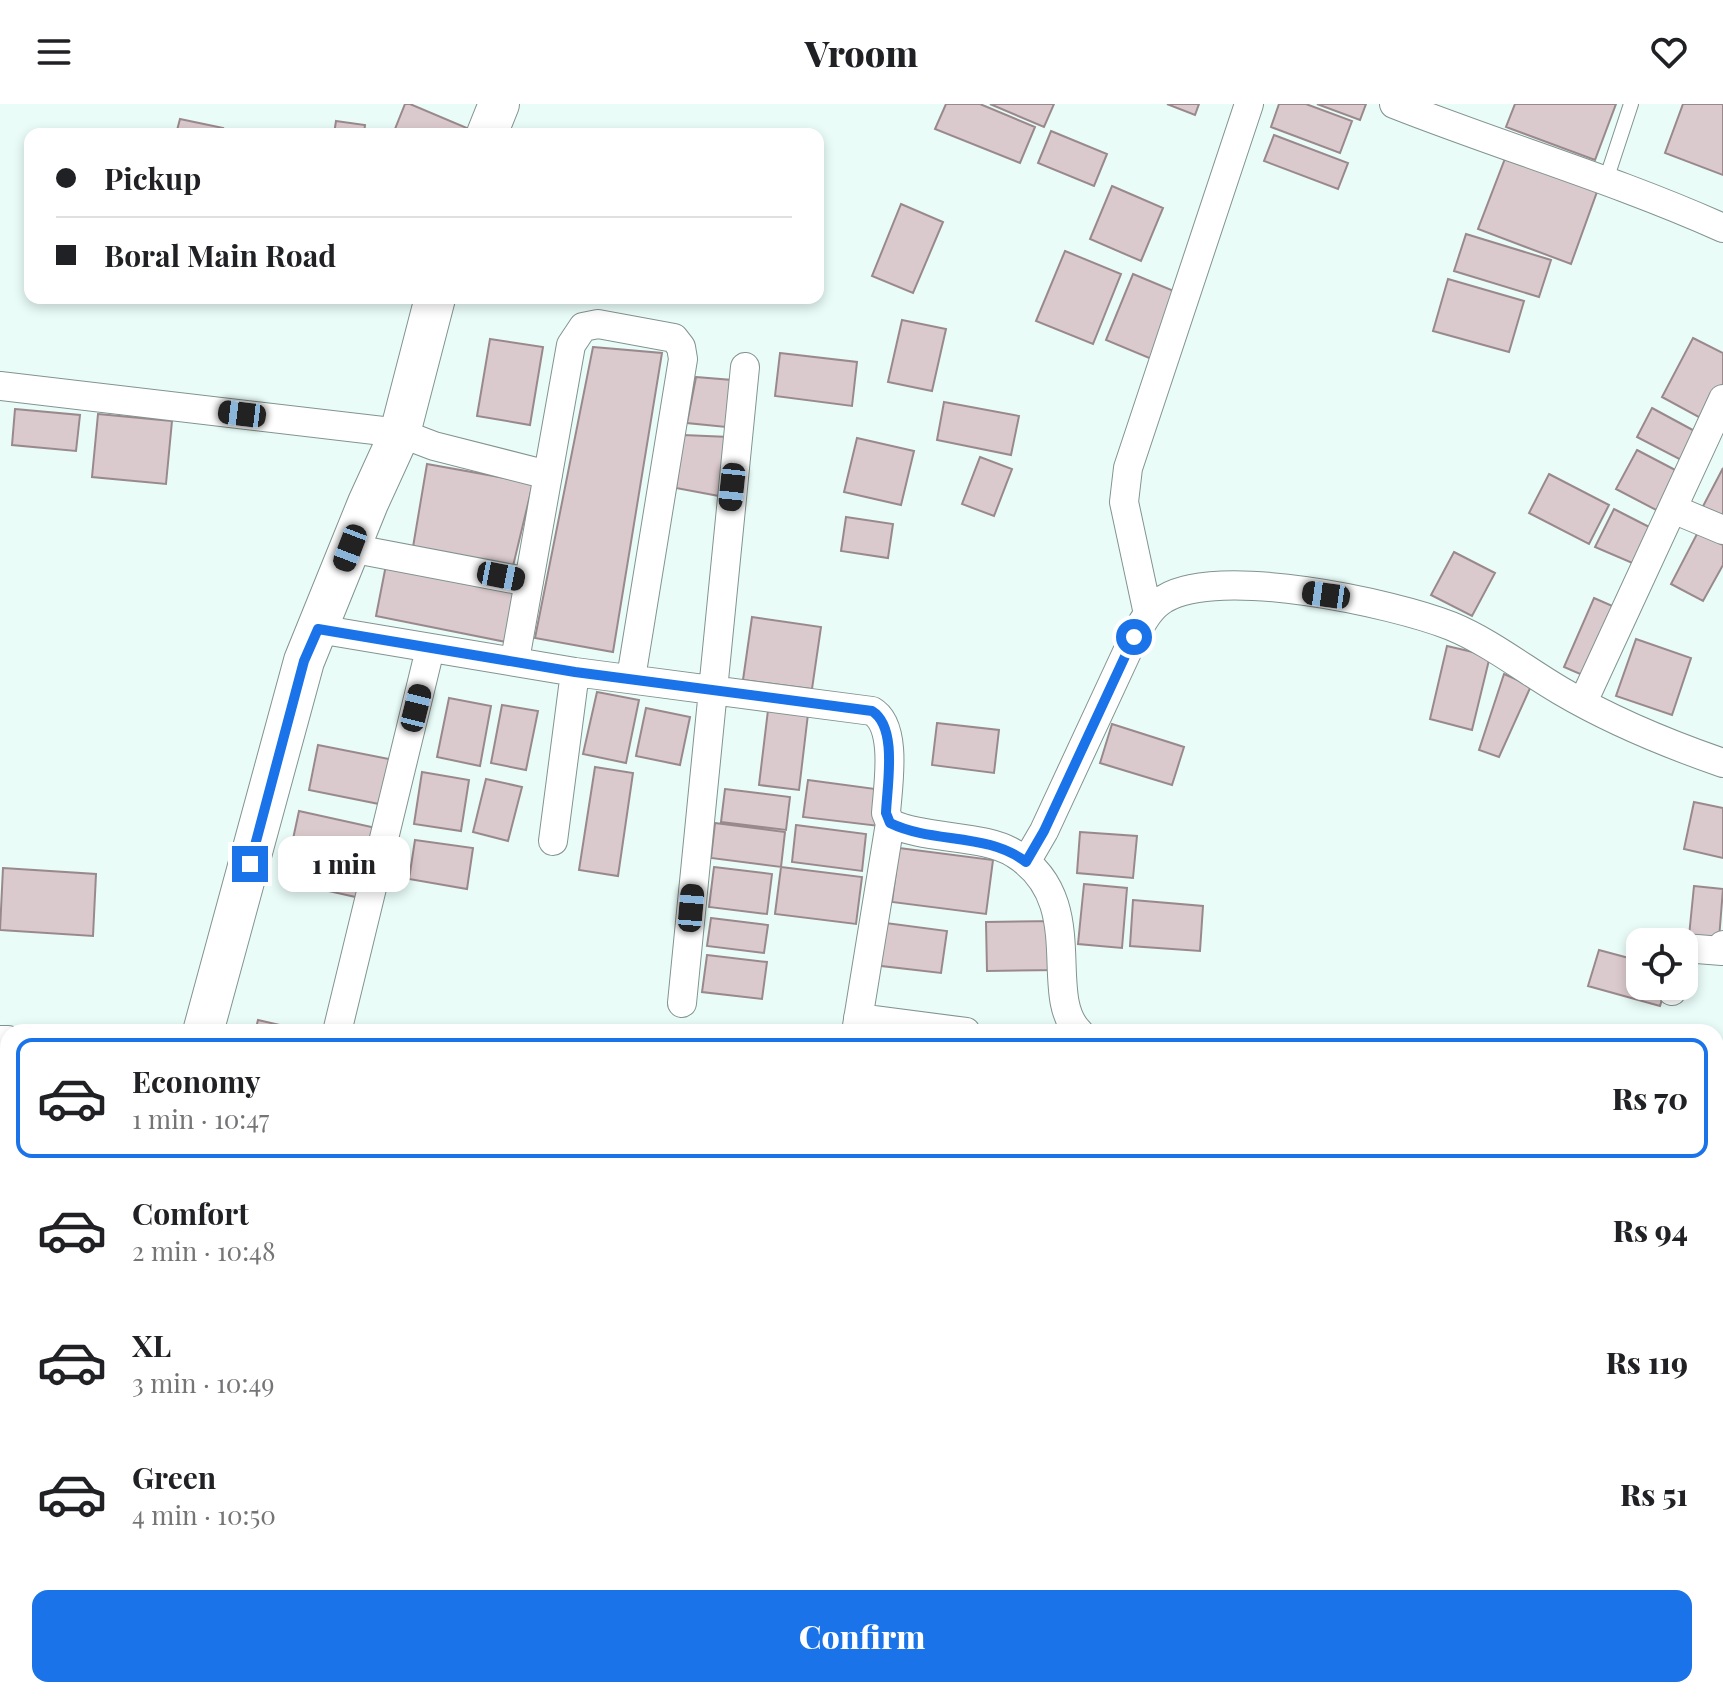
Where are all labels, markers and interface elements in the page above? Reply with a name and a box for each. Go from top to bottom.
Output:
text: Vroom [805,28,918,76]
icon: menu [32,30,76,74]
icon: heart [1647,30,1691,74]
text: Pickup [104,158,201,198]
text: Boral Main Road [104,235,336,275]
car [217,399,267,429]
car [718,462,746,512]
car [330,521,370,575]
car [475,560,527,592]
car [1301,580,1351,610]
route start [1116,619,1152,655]
car [399,682,433,734]
callout: 1 min [278,836,410,892]
route end [232,846,268,882]
text: 1 min [312,846,376,881]
car [677,883,705,933]
map controls [1626,928,1698,1000]
button: locate [1626,928,1698,1000]
text: Economy [132,1061,261,1101]
icon: car [36,1062,108,1134]
text: Rs 70 [1612,1078,1688,1118]
text: 1 min · 10:47 [132,1101,269,1136]
text: Comfort [132,1193,249,1233]
icon: car [36,1194,108,1266]
text: Rs 94 [1613,1210,1688,1250]
text: 2 min · 10:48 [132,1233,275,1268]
text: XL [132,1325,171,1365]
icon: car [36,1326,108,1398]
text: Rs 119 [1606,1342,1688,1382]
text: 3 min · 10:49 [132,1365,274,1400]
text: Green [132,1457,216,1497]
icon: car [36,1458,108,1530]
text: Rs 51 [1620,1474,1688,1514]
text: 4 min · 10:50 [132,1497,276,1532]
button: Confirm [32,1590,1692,1682]

